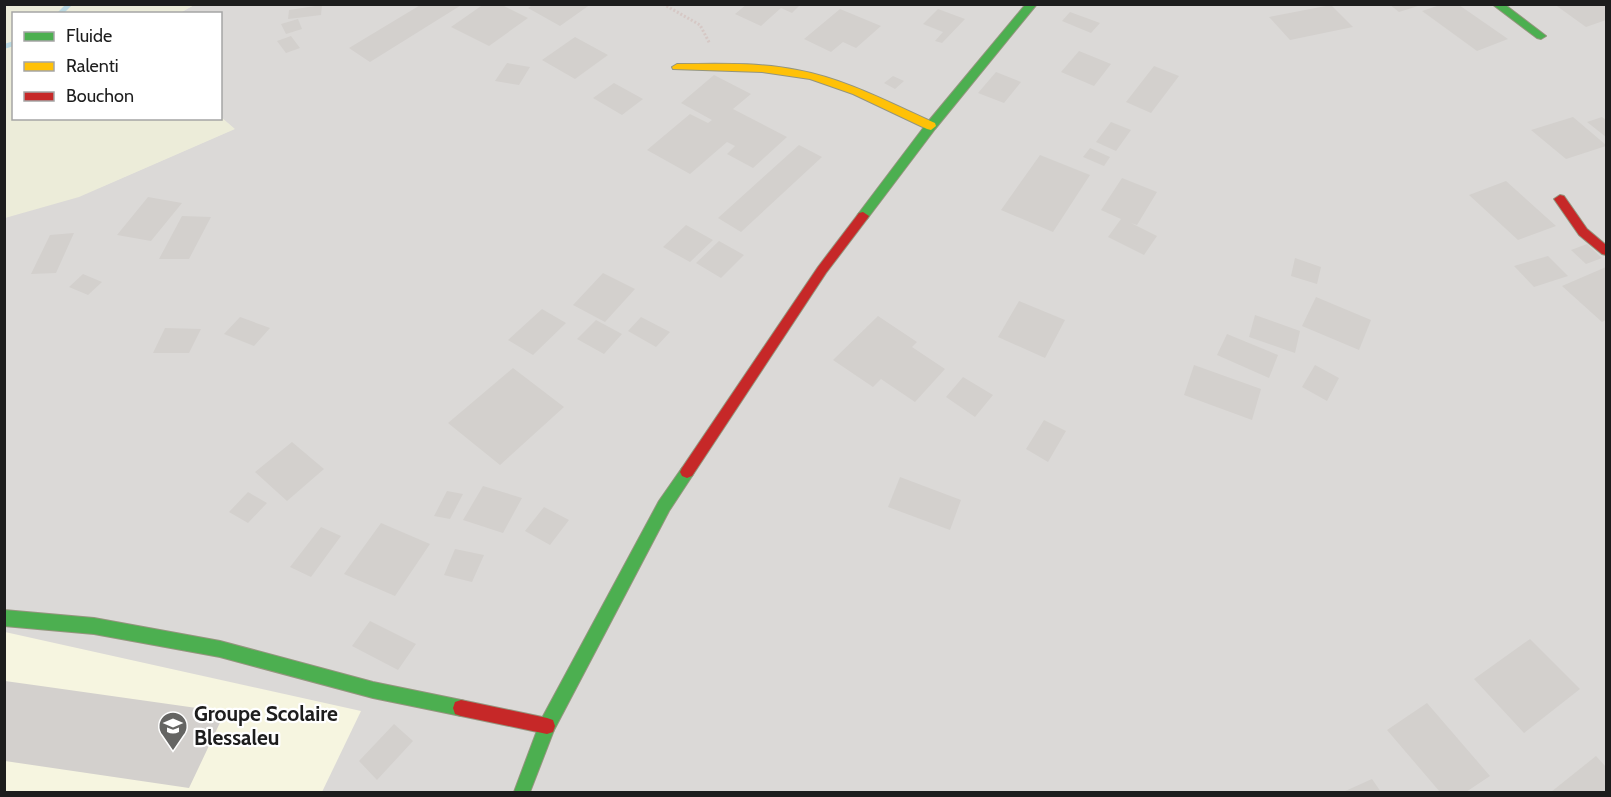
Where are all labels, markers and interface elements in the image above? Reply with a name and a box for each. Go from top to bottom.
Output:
legend [12,12,222,120]
text: Fluide [66,25,112,47]
text: Ralenti [66,55,119,77]
text: Bouchon [66,85,134,107]
place label: Groupe Scolaire Blessaleu [194,701,338,750]
school or university icon: Groupe Scolaire Blessaleu [157,710,189,752]

